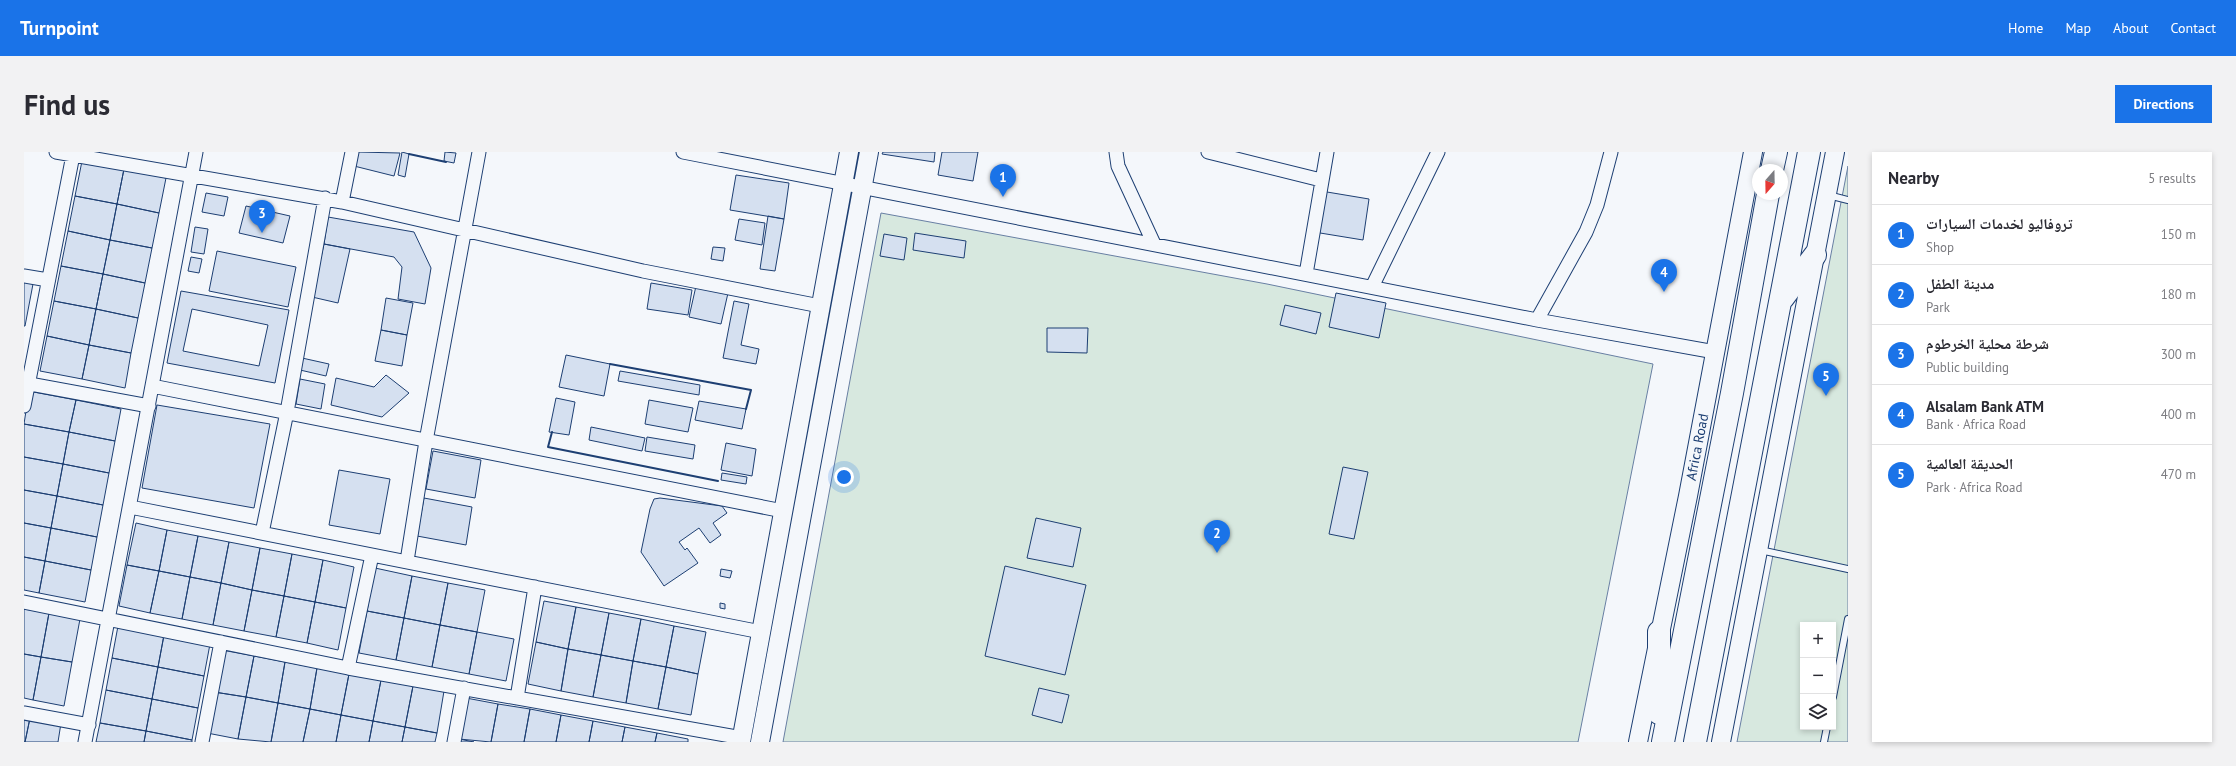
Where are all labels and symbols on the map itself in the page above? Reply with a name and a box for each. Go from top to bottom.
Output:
pin: 1 [990,164,1016,197]
north arrow [1752,164,1788,200]
pin: 3 [249,200,275,233]
pin: 4 [1651,259,1677,292]
pin: 5 [1813,363,1839,396]
street label: Africa Road [1682,412,1712,482]
your location [834,467,854,487]
pin: 2 [1204,520,1230,553]

